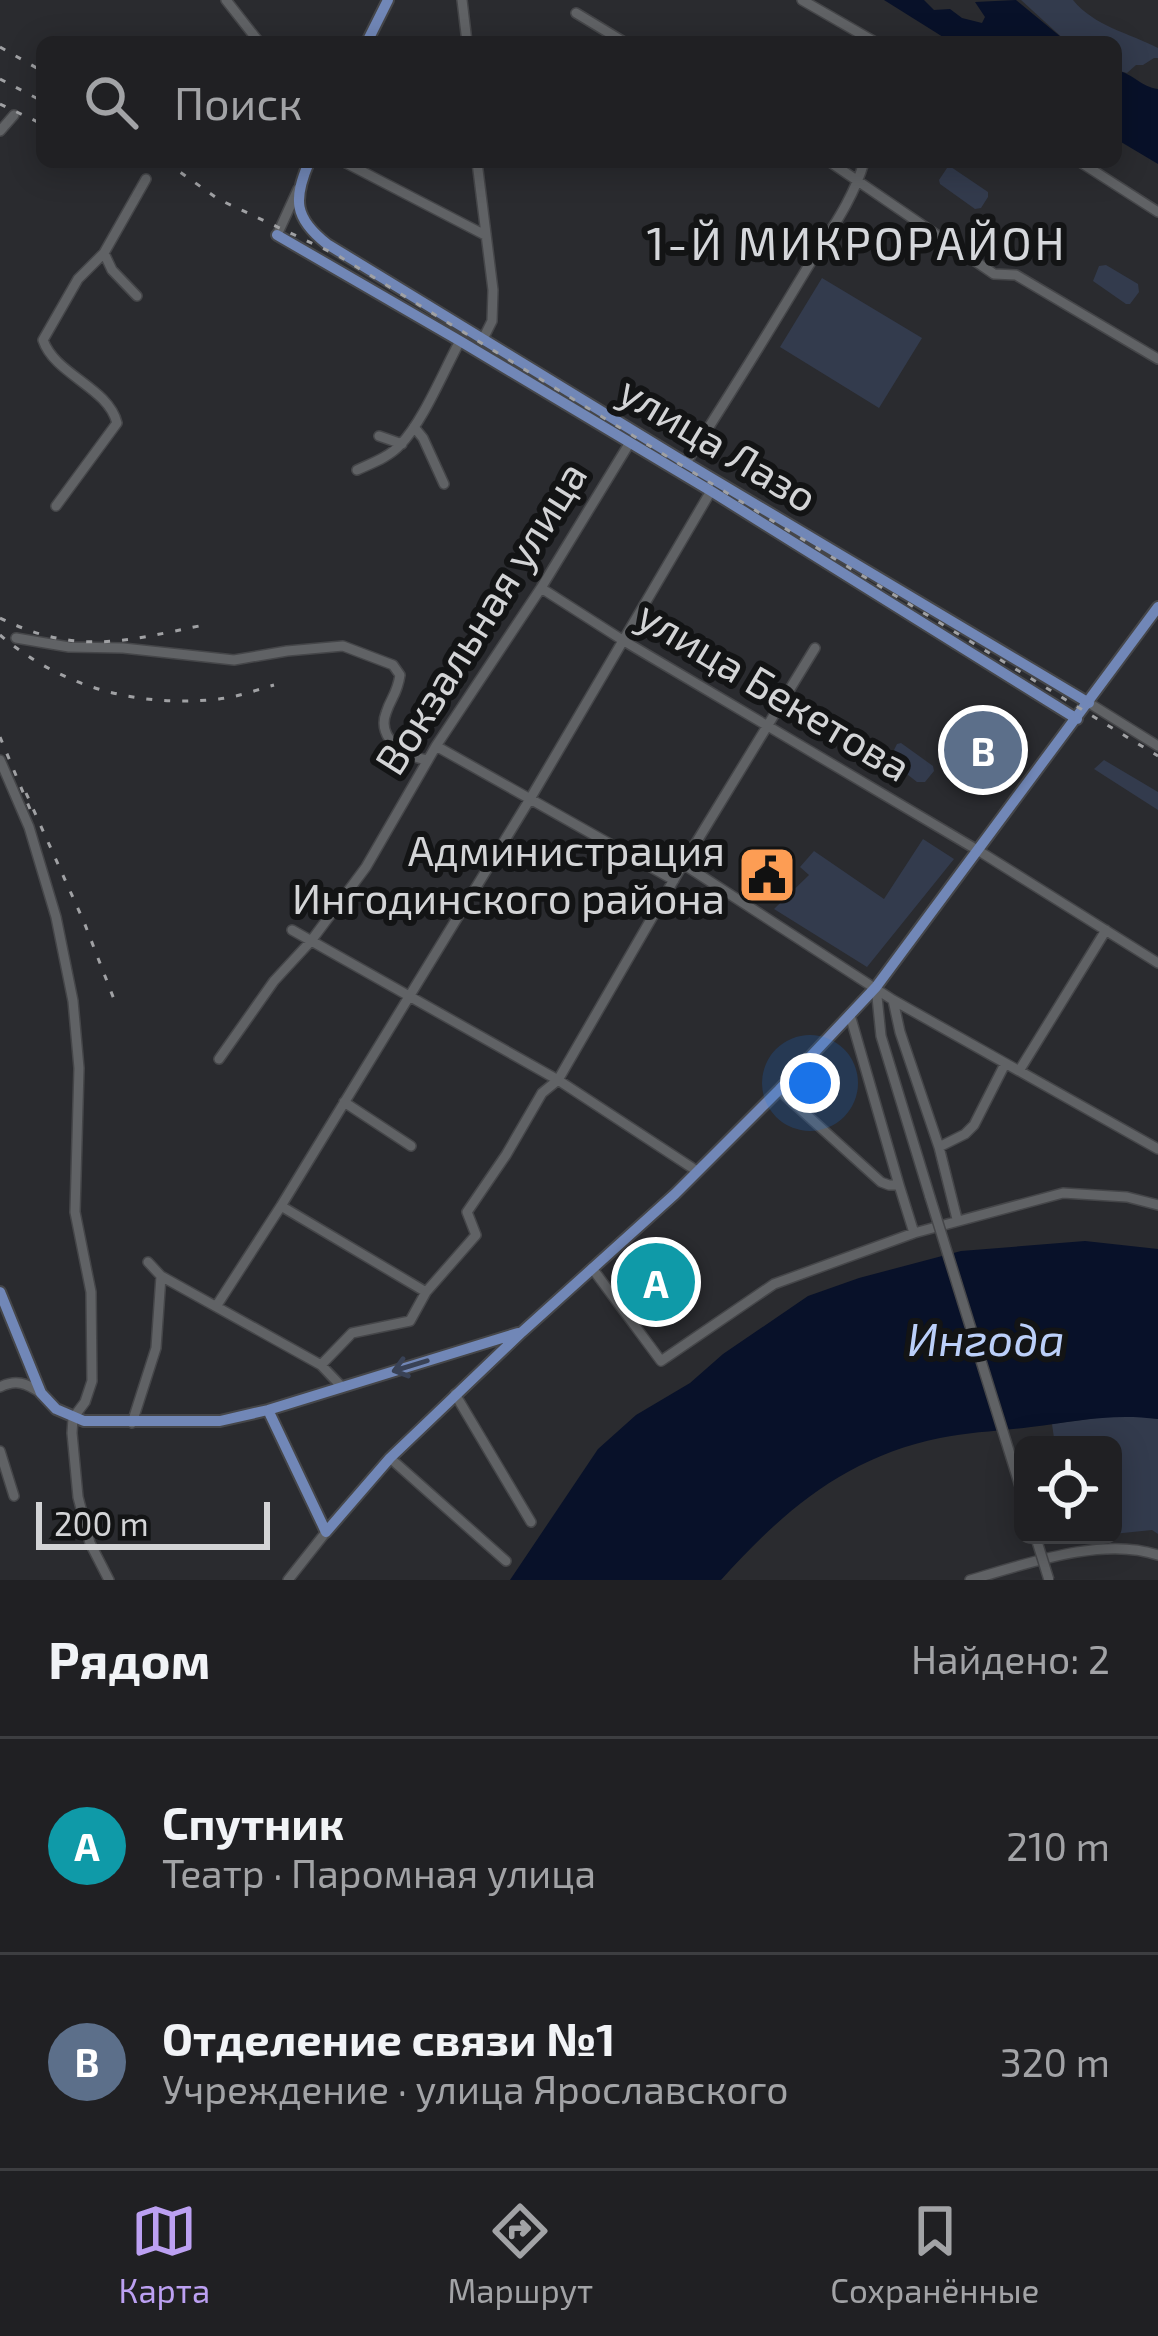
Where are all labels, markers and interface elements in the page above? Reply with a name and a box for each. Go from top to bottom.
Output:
search box [36,36,1122,168]
icon: search [78,69,144,135]
text: Поиск [174,75,302,129]
district label: 1-Й МИКРОРАЙОН [646,215,1068,269]
street label: улица Лазо [611,364,827,522]
street label: Вокзальная улица [363,451,596,783]
street label: улица Бекетова [629,588,920,791]
pin: B [944,705,1022,795]
place label: Администрация Ингодинского района [292,824,725,922]
public building icon: Администрация Ингодинского района [736,844,798,906]
your location [780,1053,840,1113]
pin: A [617,1237,695,1327]
water label: Ингода [907,1311,1065,1365]
one-way arrow [392,1356,430,1378]
map controls [1014,1436,1122,1544]
button: locate [1014,1436,1122,1544]
scale bar [36,1496,270,1549]
text: 200 m [54,1503,149,1543]
text: Рядом [48,1628,211,1689]
text: Найдено: 2 [911,1635,1110,1682]
text: Спутник [162,1795,344,1849]
text: A [74,1822,100,1869]
text: 210 m [1006,1822,1110,1869]
text: Театр · Паромная улица [162,1849,596,1896]
text: Отделение связи №1 [162,2011,615,2065]
text: B [75,2038,99,2085]
text: 320 m [1000,2038,1110,2085]
text: Учреждение · улица Ярославского [162,2065,788,2112]
tab: Карта [119,2198,210,2310]
tab: Маршрут [447,2198,593,2310]
tab: Сохранённые [830,2198,1039,2310]

